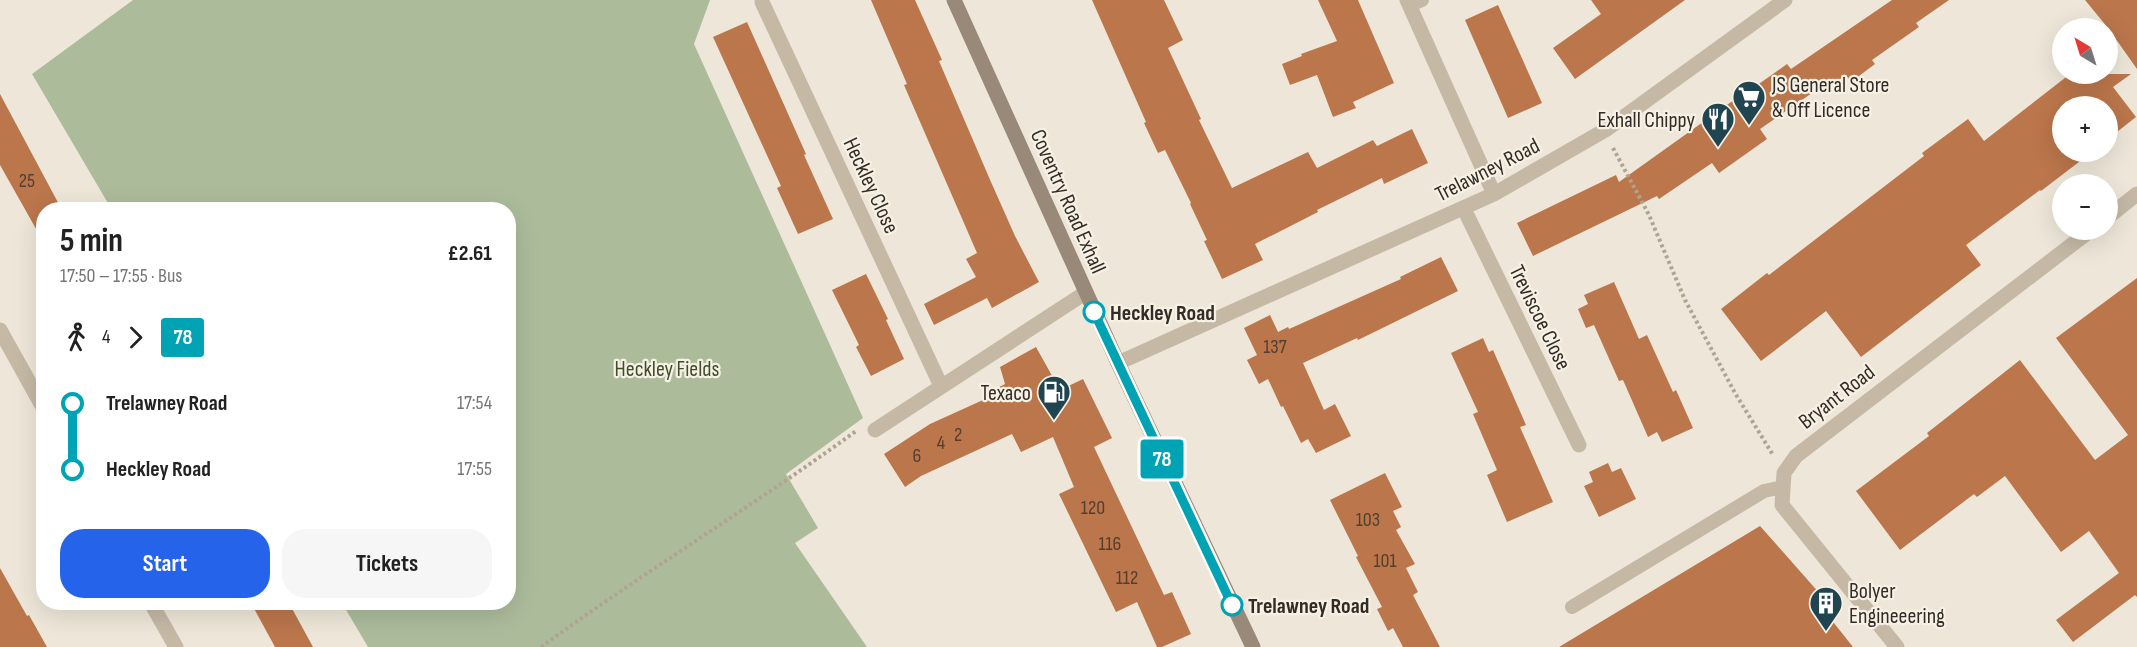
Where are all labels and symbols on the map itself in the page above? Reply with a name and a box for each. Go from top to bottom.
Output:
north arrow [2052,18,2118,84]
place label: JS General Store & Off Licence [1771,72,1889,124]
supermarket icon: JS General Store & Off Licence [1731,79,1767,126]
restaurant icon: Exhall Chippy [1700,101,1736,148]
place label: Exhall Chippy [1597,107,1696,134]
street label: Coventry Road Exhall [1024,125,1111,278]
street label: Heckley Close [837,133,905,238]
street label: Trelawney Road [1431,133,1544,208]
house number: 25 [19,169,35,193]
street label: Treviscoe Close [1503,261,1577,374]
place label: Heckley Road [1110,300,1215,327]
marker: Heckley Road [1083,301,1105,323]
house number: 137 [1263,335,1287,359]
park label: Heckley Fields [615,356,719,383]
street label: Bryant Road [1793,359,1880,435]
fuel station icon: Texaco [1036,374,1072,421]
place label: Texaco [981,380,1031,407]
house number: 2 [954,423,962,447]
house number: 4 [937,431,945,455]
line badge: 78 [1135,440,1189,478]
house number: 6 [913,444,921,468]
house number: 120 [1081,496,1105,520]
house number: 103 [1356,508,1380,532]
house number: 116 [1099,532,1121,556]
house number: 101 [1374,549,1396,573]
house number: 112 [1116,566,1138,590]
place label: Bolyer Engineeering [1849,578,1945,630]
building icon: Bolyer Engineeering [1808,585,1844,632]
place label: Trelawney Road [1248,593,1369,620]
marker: Trelawney Road [1221,594,1243,616]

